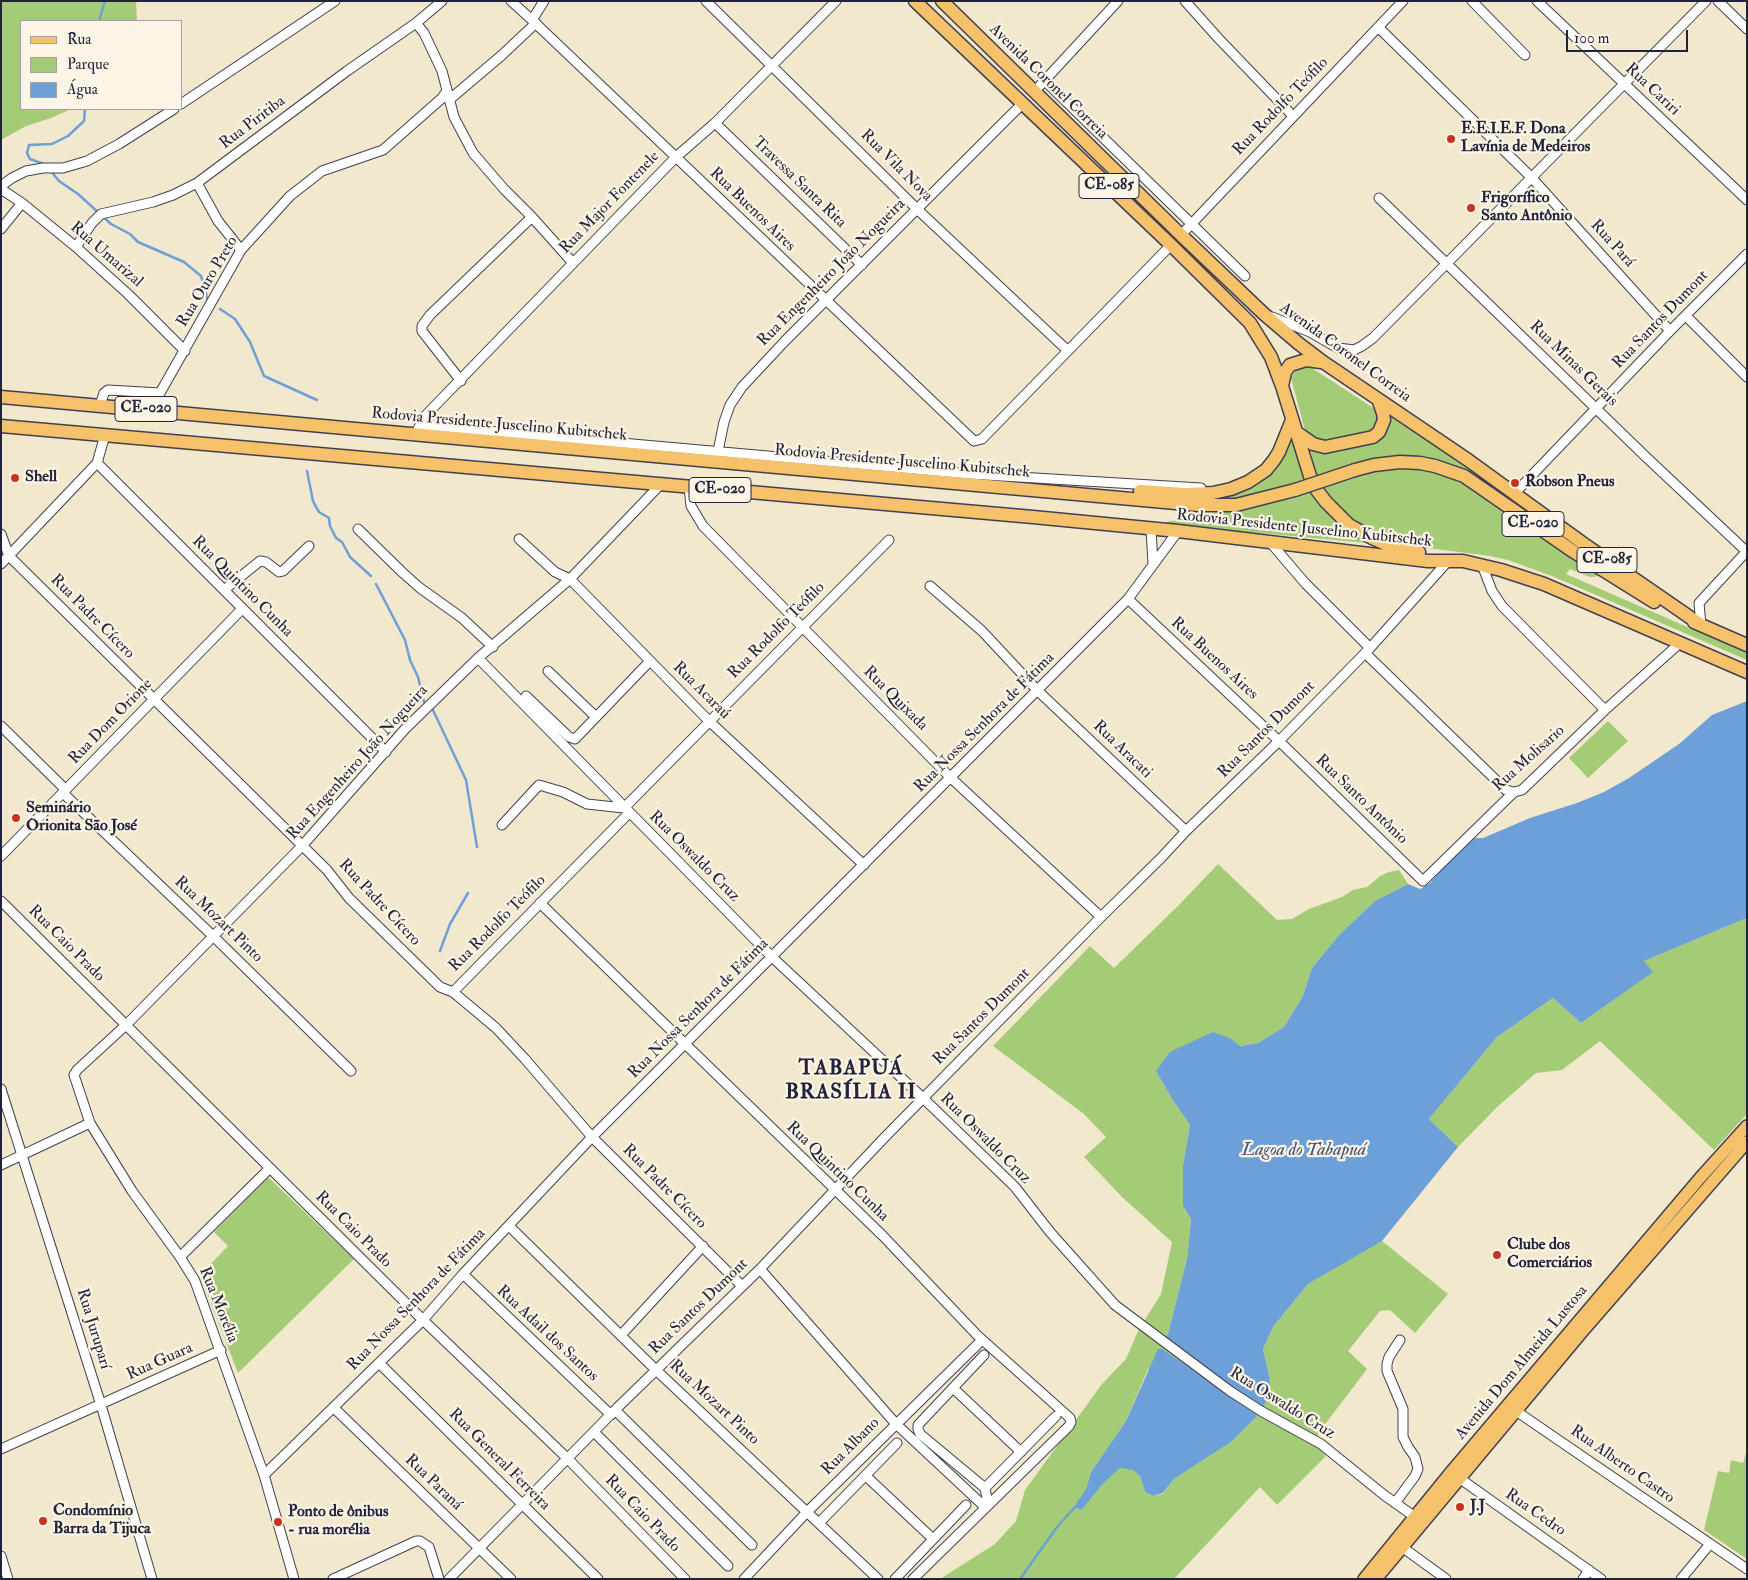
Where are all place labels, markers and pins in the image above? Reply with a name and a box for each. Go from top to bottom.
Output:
place label: E.E.I.E.F. Dona Lavínia de Medeiros [1461,120,1590,158]
marker: E.E.I.E.F. Dona Lavínia de Medeiros [1445,133,1457,145]
place label: Frigorífico Santo Antônio [1481,189,1572,227]
marker: Frigorífico Santo Antônio [1465,202,1477,214]
place label: Shell [25,468,57,488]
marker: Shell [9,472,21,484]
place label: Robson Pneus [1525,473,1615,493]
marker: Robson Pneus [1509,477,1521,489]
place label: Seminário Orionita São José [26,799,137,837]
marker: Seminário Orionita São José [10,812,22,824]
place label: Clube dos Comerciários [1507,1236,1592,1274]
marker: Clube dos Comerciários [1491,1249,1503,1261]
place label: J.J [1470,1497,1485,1517]
marker: J.J [1454,1501,1466,1513]
place label: Condomínio Barra da Tijuca [53,1502,151,1540]
place label: Ponto de ônibus - rua morélia [288,1503,389,1541]
marker: Condomínio Barra da Tijuca [37,1515,49,1527]
marker: Ponto de ônibus - rua morélia [272,1516,284,1528]

